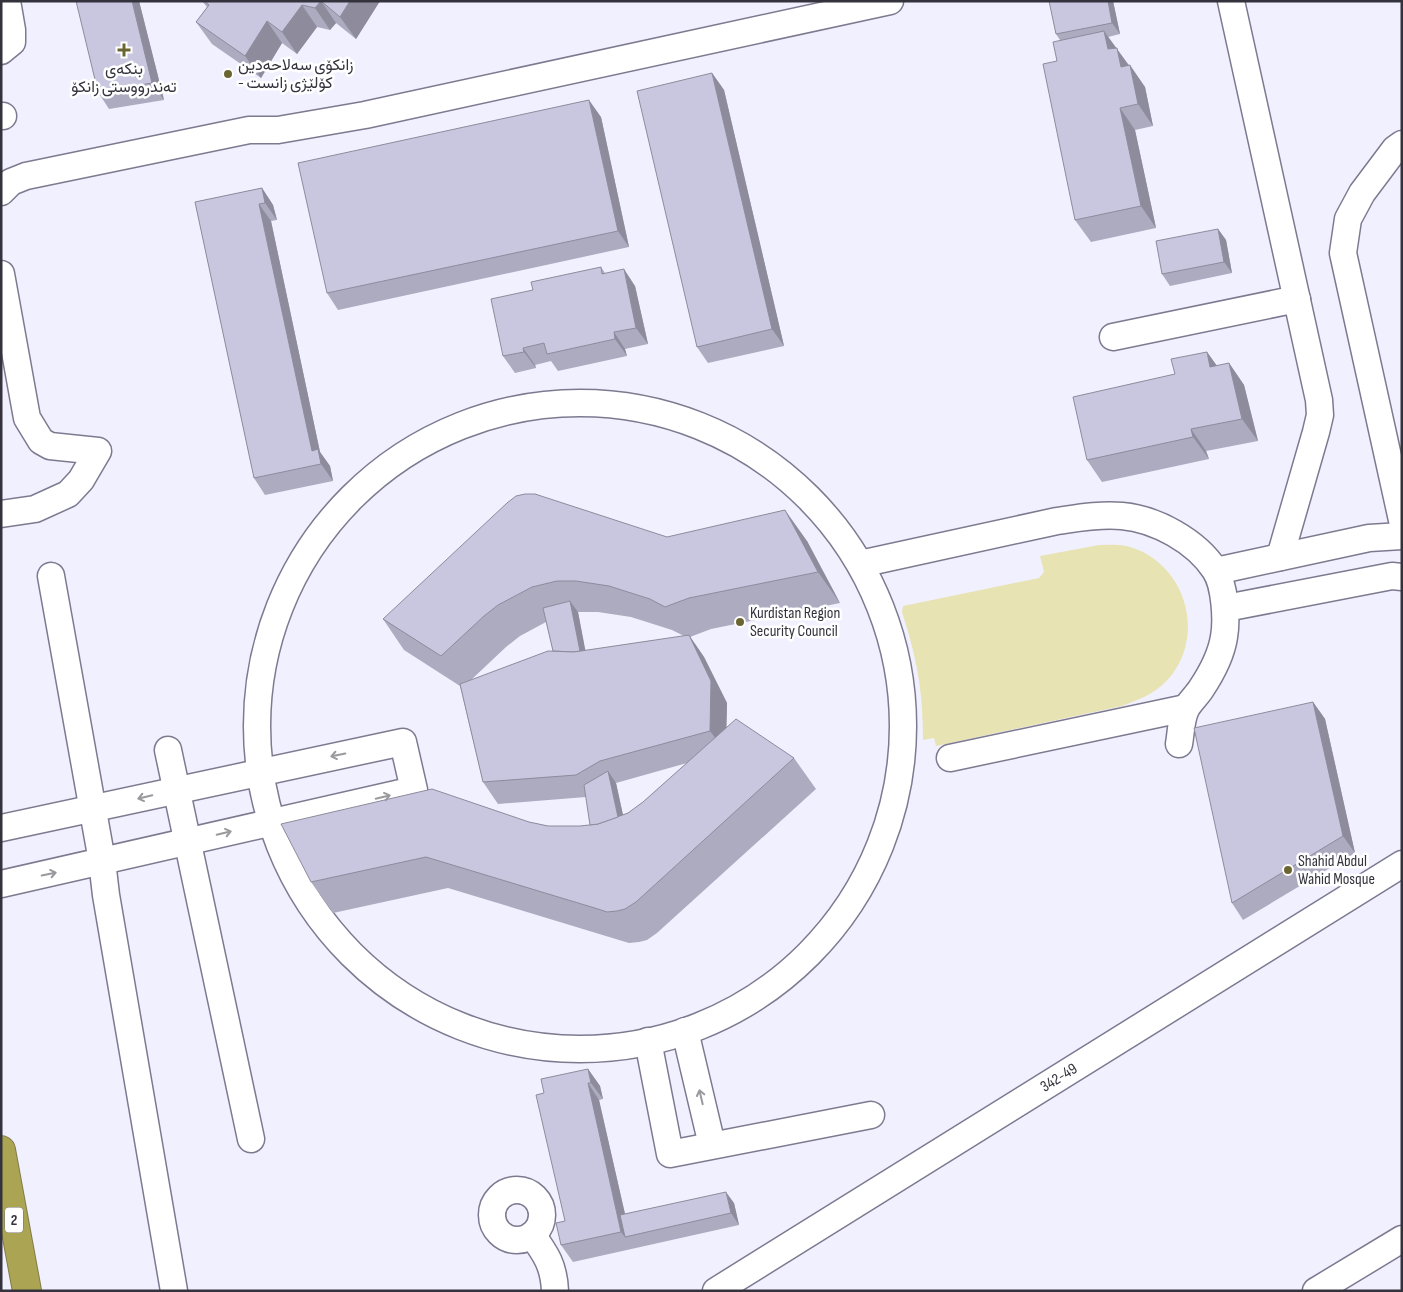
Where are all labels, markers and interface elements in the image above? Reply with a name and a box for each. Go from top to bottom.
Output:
marker: بنکەی تەندرووستی زانکۆ [117,43,131,57]
place label: زانکۆی سەلاحەدین - کۆلێژی زانست [238,56,354,93]
place label: بنکەی تەندرووستی زانکۆ [71,60,177,97]
marker: زانکۆی سەلاحەدین - کۆلێژی زانست [222,68,234,80]
place label: Kurdistan Region Security Council [750,604,840,641]
marker: Kurdistan Region Security Council [734,616,746,628]
one-way arrow [331,751,347,760]
one-way arrow [374,792,390,801]
one-way arrow [138,793,154,802]
one-way arrow [216,828,232,837]
place label: Shahid Abdul Wahid Mosque [1298,852,1375,889]
marker: Shahid Abdul Wahid Mosque [1282,864,1294,876]
one-way arrow [40,869,56,878]
street label: 342-49 [1037,1059,1081,1097]
one-way arrow [696,1090,705,1106]
road number: 2 [5,1208,23,1232]

